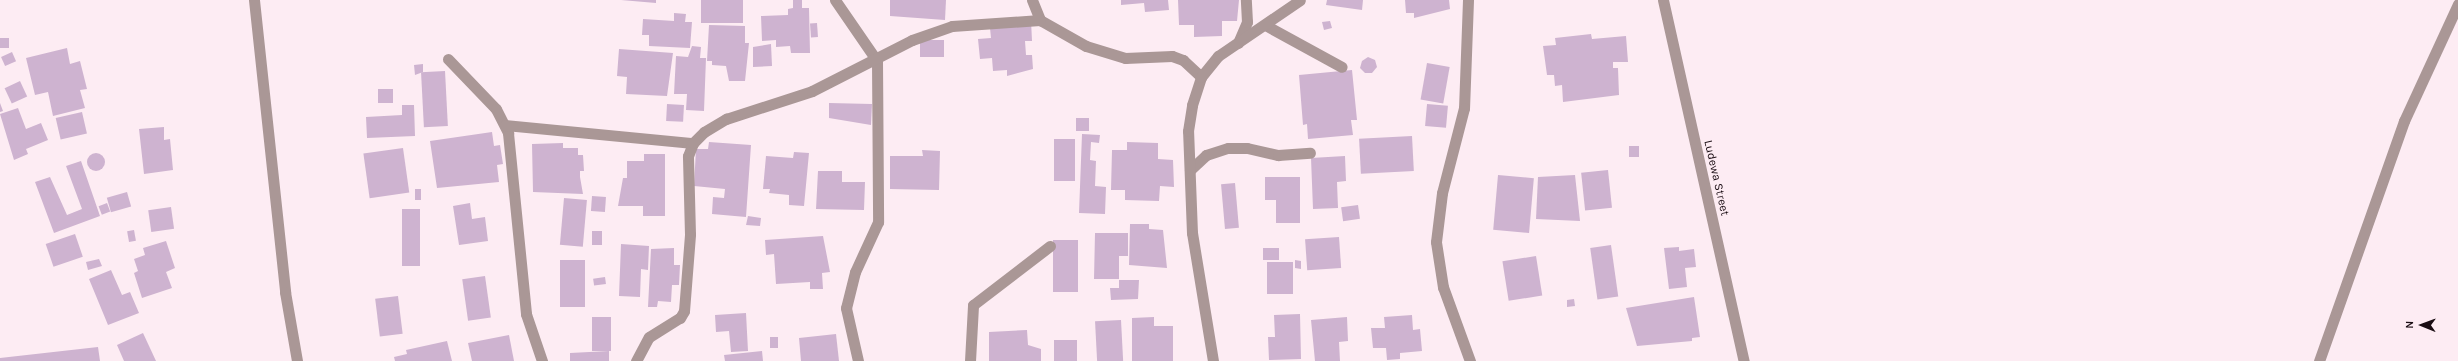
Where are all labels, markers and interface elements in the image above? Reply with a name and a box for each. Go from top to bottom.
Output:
street label: Ludewa Street [1700,139,1732,217]
north arrow [2402,305,2442,345]
text: N [2403,321,2416,329]

